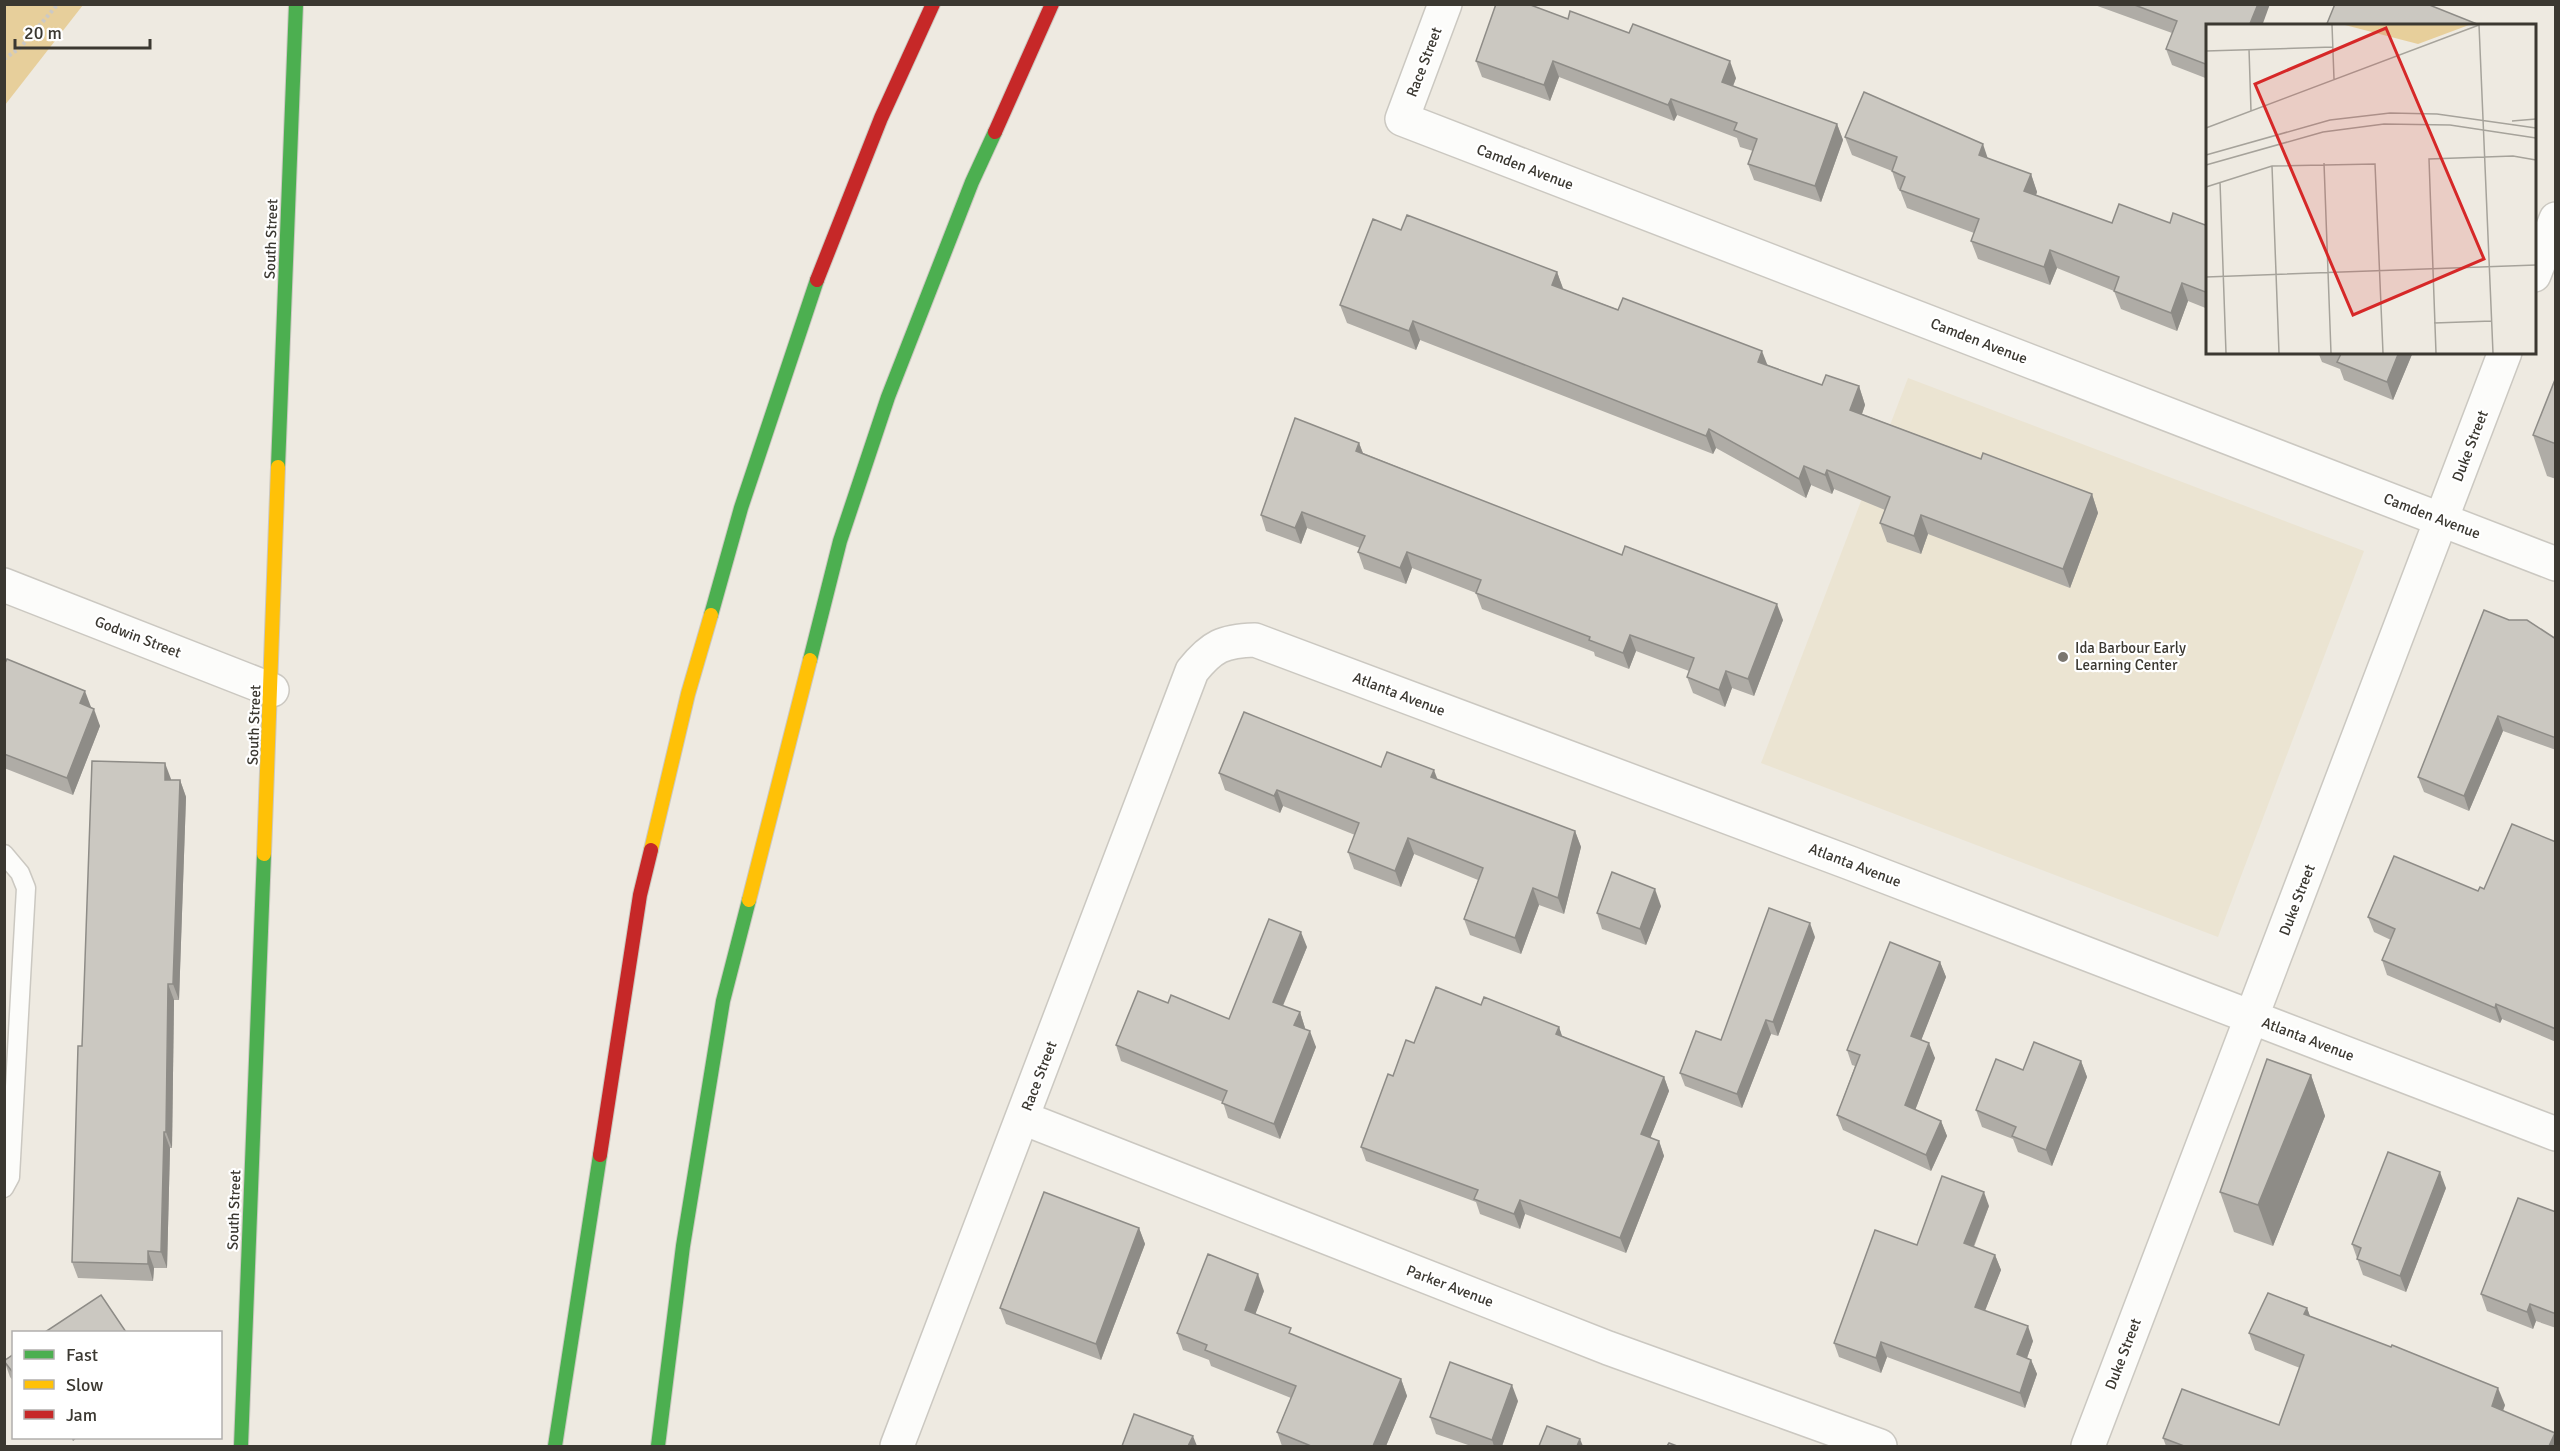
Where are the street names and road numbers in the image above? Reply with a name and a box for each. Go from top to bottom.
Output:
street label: Race Street [1402,25,1446,99]
street label: Camden Avenue [1474,140,1576,194]
street label: South Street [261,199,281,279]
street label: Camden Avenue [1928,314,2030,368]
street label: Duke Street [2448,408,2492,484]
street label: Camden Avenue [2381,489,2483,543]
street label: Godwin Street [92,612,184,662]
street label: Atlanta Avenue [1350,668,1448,720]
street label: South Street [244,685,264,765]
street label: Atlanta Avenue [1806,839,1904,891]
street label: Duke Street [2275,862,2319,938]
street label: Atlanta Avenue [2259,1013,2357,1065]
street label: Race Street [1017,1039,1061,1113]
street label: South Street [224,1170,244,1250]
street label: Parker Avenue [1404,1261,1496,1311]
street label: Duke Street [2101,1316,2145,1392]

